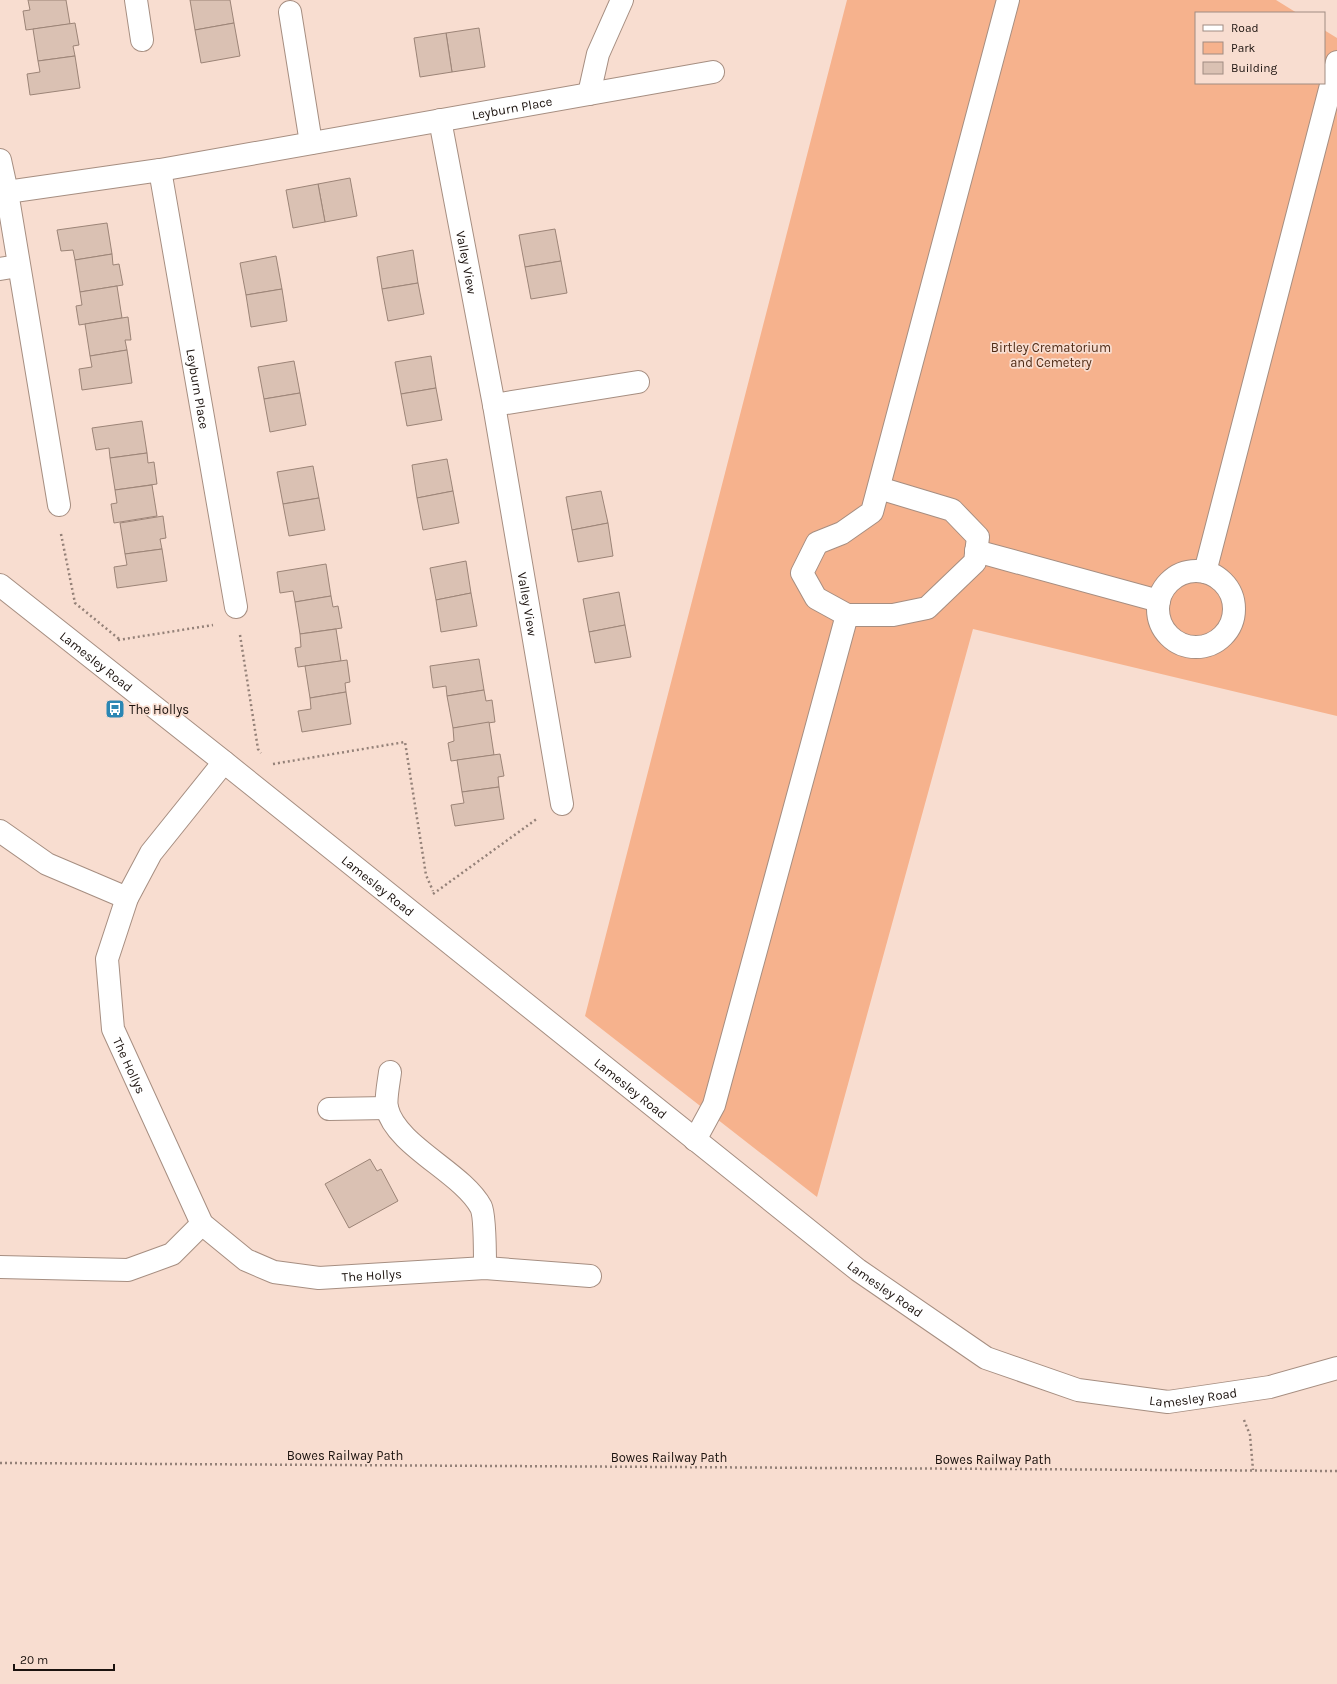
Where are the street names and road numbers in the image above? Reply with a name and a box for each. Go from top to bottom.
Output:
street label: Leyburn Place [471,94,554,123]
street label: Valley View [453,229,480,296]
street label: Leyburn Place [183,347,212,431]
street label: Valley View [515,571,540,638]
street label: Lamesley Road [57,628,136,695]
street label: Lamesley Road [339,852,417,919]
street label: The Hollys [110,1035,148,1096]
street label: Lamesley Road [591,1055,670,1122]
street label: Lamesley Road [844,1258,926,1320]
street label: The Hollys [341,1266,402,1285]
street label: Lamesley Road [1148,1385,1238,1411]
street label: Bowes Railway Path [287,1448,403,1463]
street label: Bowes Railway Path [611,1450,727,1465]
street label: Bowes Railway Path [935,1452,1051,1467]

